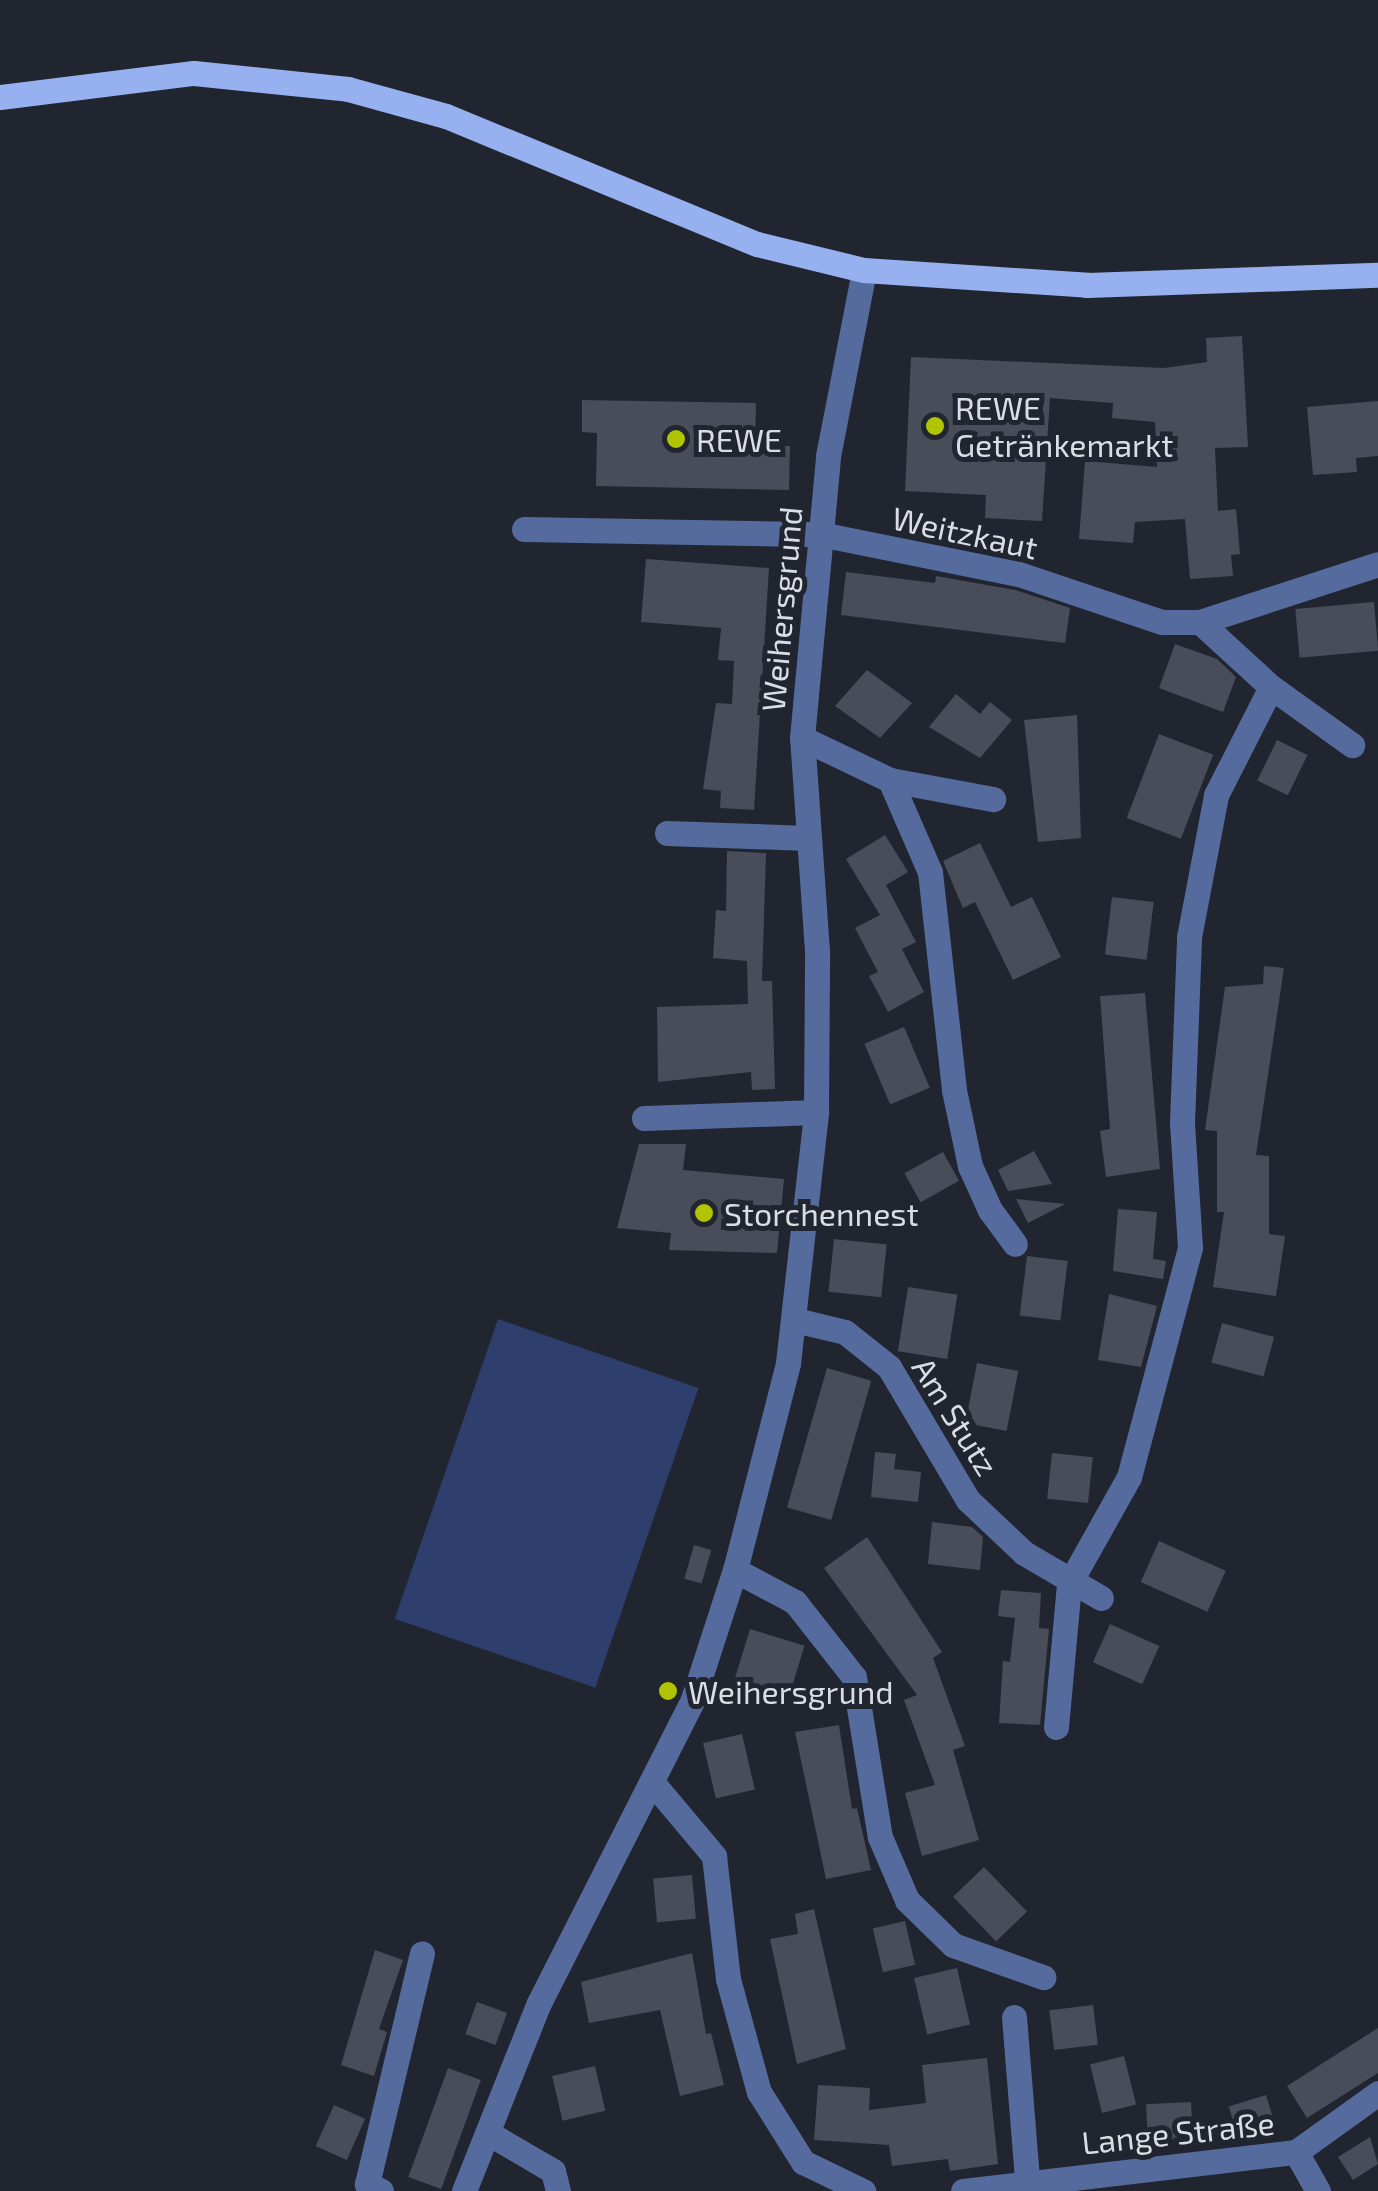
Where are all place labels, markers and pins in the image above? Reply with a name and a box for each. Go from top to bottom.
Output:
place label: REWE Getränkemarkt [955,389,1173,464]
marker: REWE Getränkemarkt [924,415,946,437]
place label: REWE [696,420,782,458]
marker: REWE [665,428,687,450]
place label: Storchennest [724,1194,919,1232]
marker: Storchennest [693,1202,715,1224]
place label: Weihersgrund [688,1672,894,1710]
marker: Weihersgrund [657,1680,679,1702]

